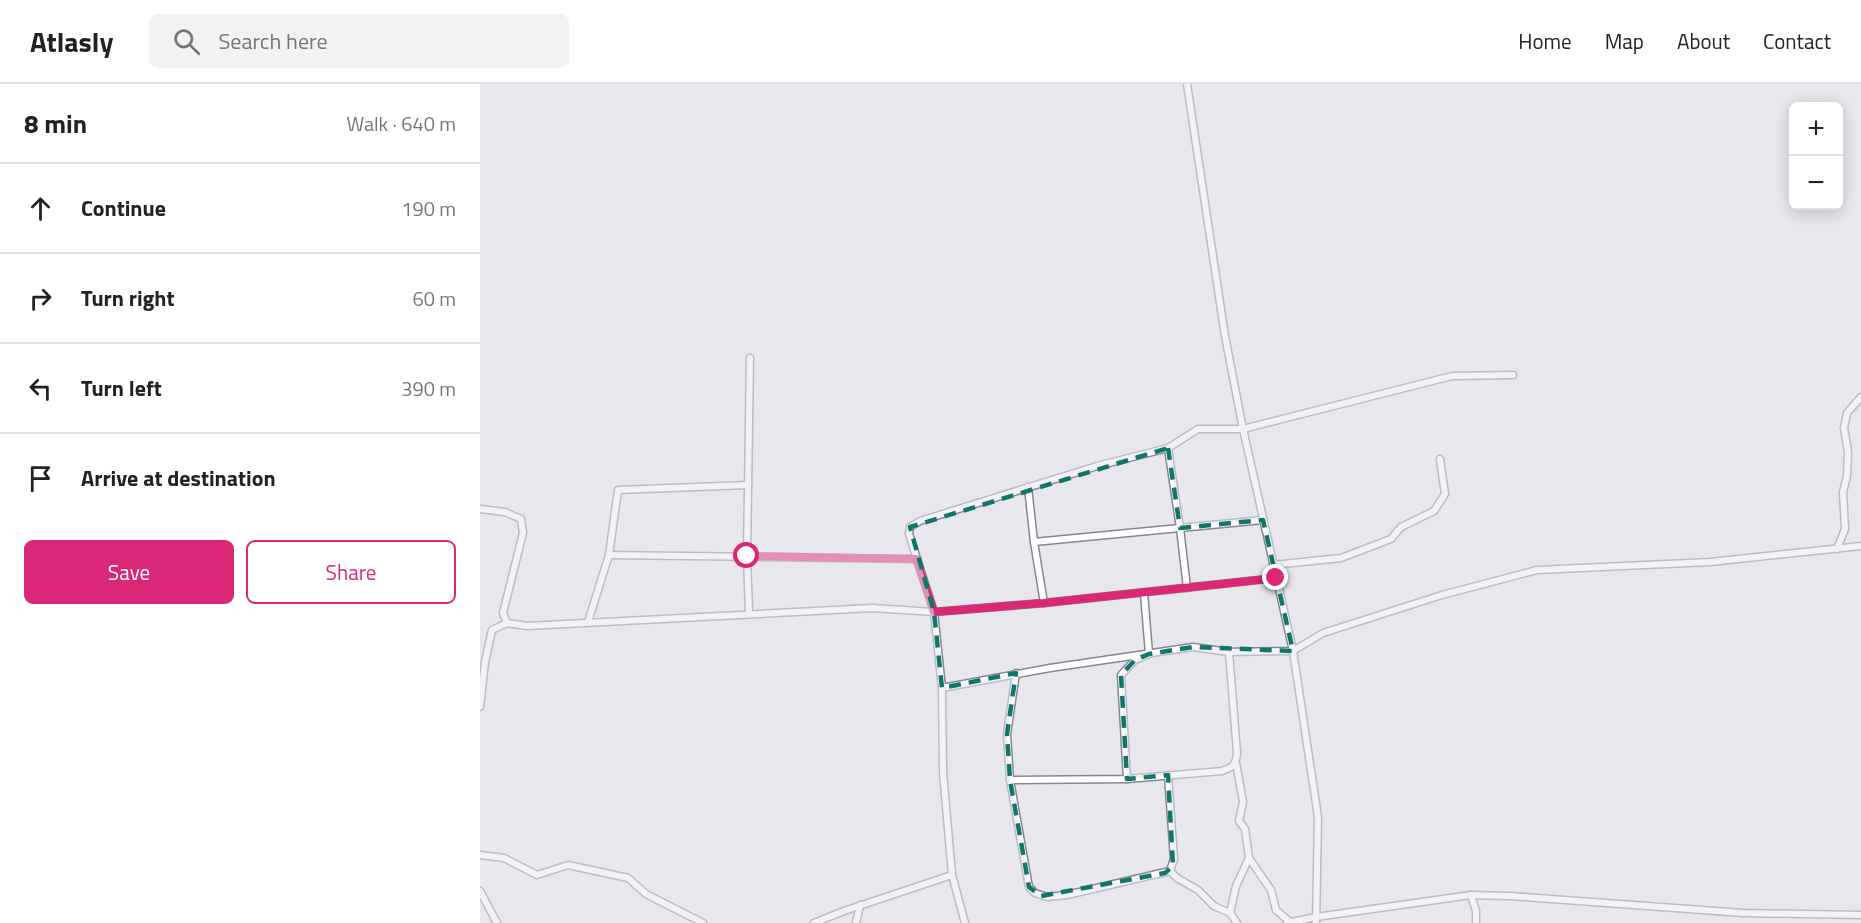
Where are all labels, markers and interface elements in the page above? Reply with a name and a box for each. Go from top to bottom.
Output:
search box [149,14,569,68]
text: Atlasly [30,20,113,63]
text: Search here [218,24,328,58]
icon: search [170,25,203,58]
text: Home [1518,25,1572,57]
text: Map [1605,25,1644,57]
text: About [1677,25,1730,57]
text: Contact [1763,25,1831,57]
map controls [1789,102,1843,210]
button: + [1789,102,1843,156]
text: 8 min [24,104,87,143]
text: Walk · 640 m [347,108,456,139]
button: − [1789,156,1843,210]
text: Continue [81,191,166,225]
icon: ahead [24,192,57,225]
text: 190 m [401,193,456,224]
text: Turn right [81,281,175,315]
icon: right [24,282,57,315]
text: 60 m [412,283,456,314]
text: Turn left [81,371,162,405]
icon: left [24,372,57,405]
text: 390 m [401,373,456,404]
text: Arrive at destination [81,461,276,495]
icon: arrive [24,462,57,495]
button: Save [24,540,234,604]
button: Share [246,540,456,604]
route start [733,542,759,568]
route end [1262,564,1288,590]

